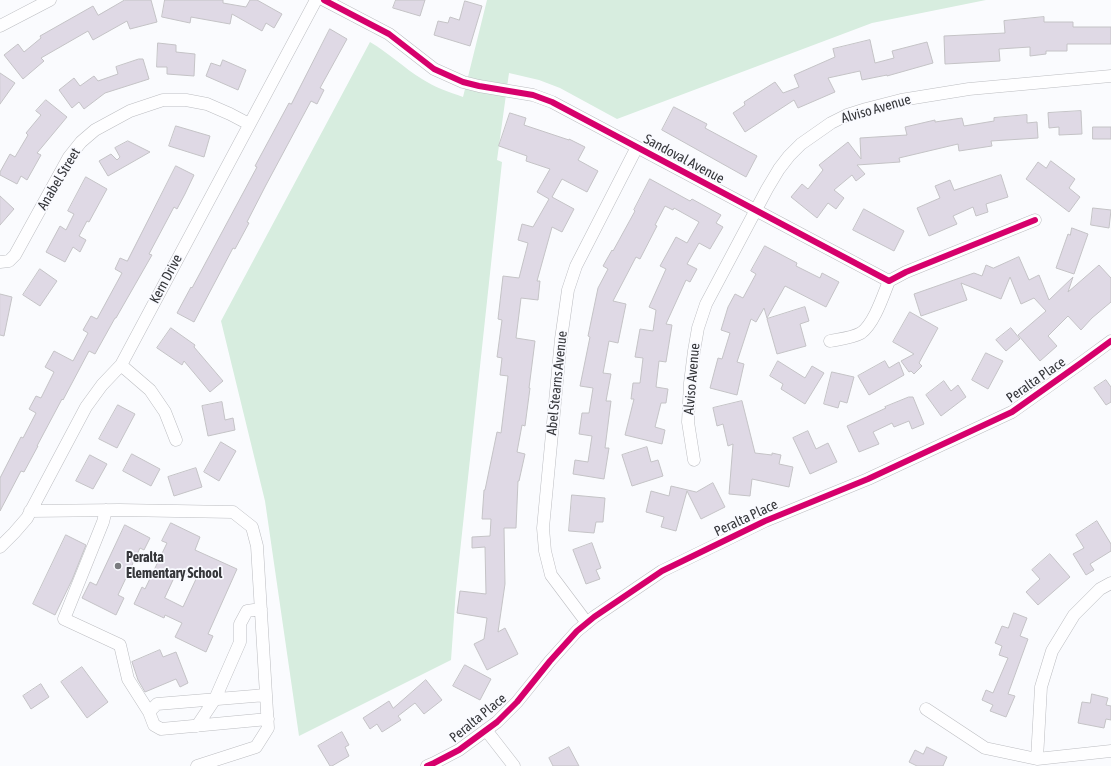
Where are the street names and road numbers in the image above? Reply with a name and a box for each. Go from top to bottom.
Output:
street label: Alviso Avenue [839,91,913,127]
street label: Sandoval Avenue [641,131,727,187]
street label: Anabel Street [34,145,84,213]
street label: Kern Drive [146,252,186,306]
street label: Abel Stearns Avenue [543,330,571,436]
street label: Alviso Avenue [681,343,703,415]
street label: Peralta Place [1003,354,1069,406]
street label: Peralta Place [712,496,780,540]
street label: Peralta Place [446,690,510,746]

